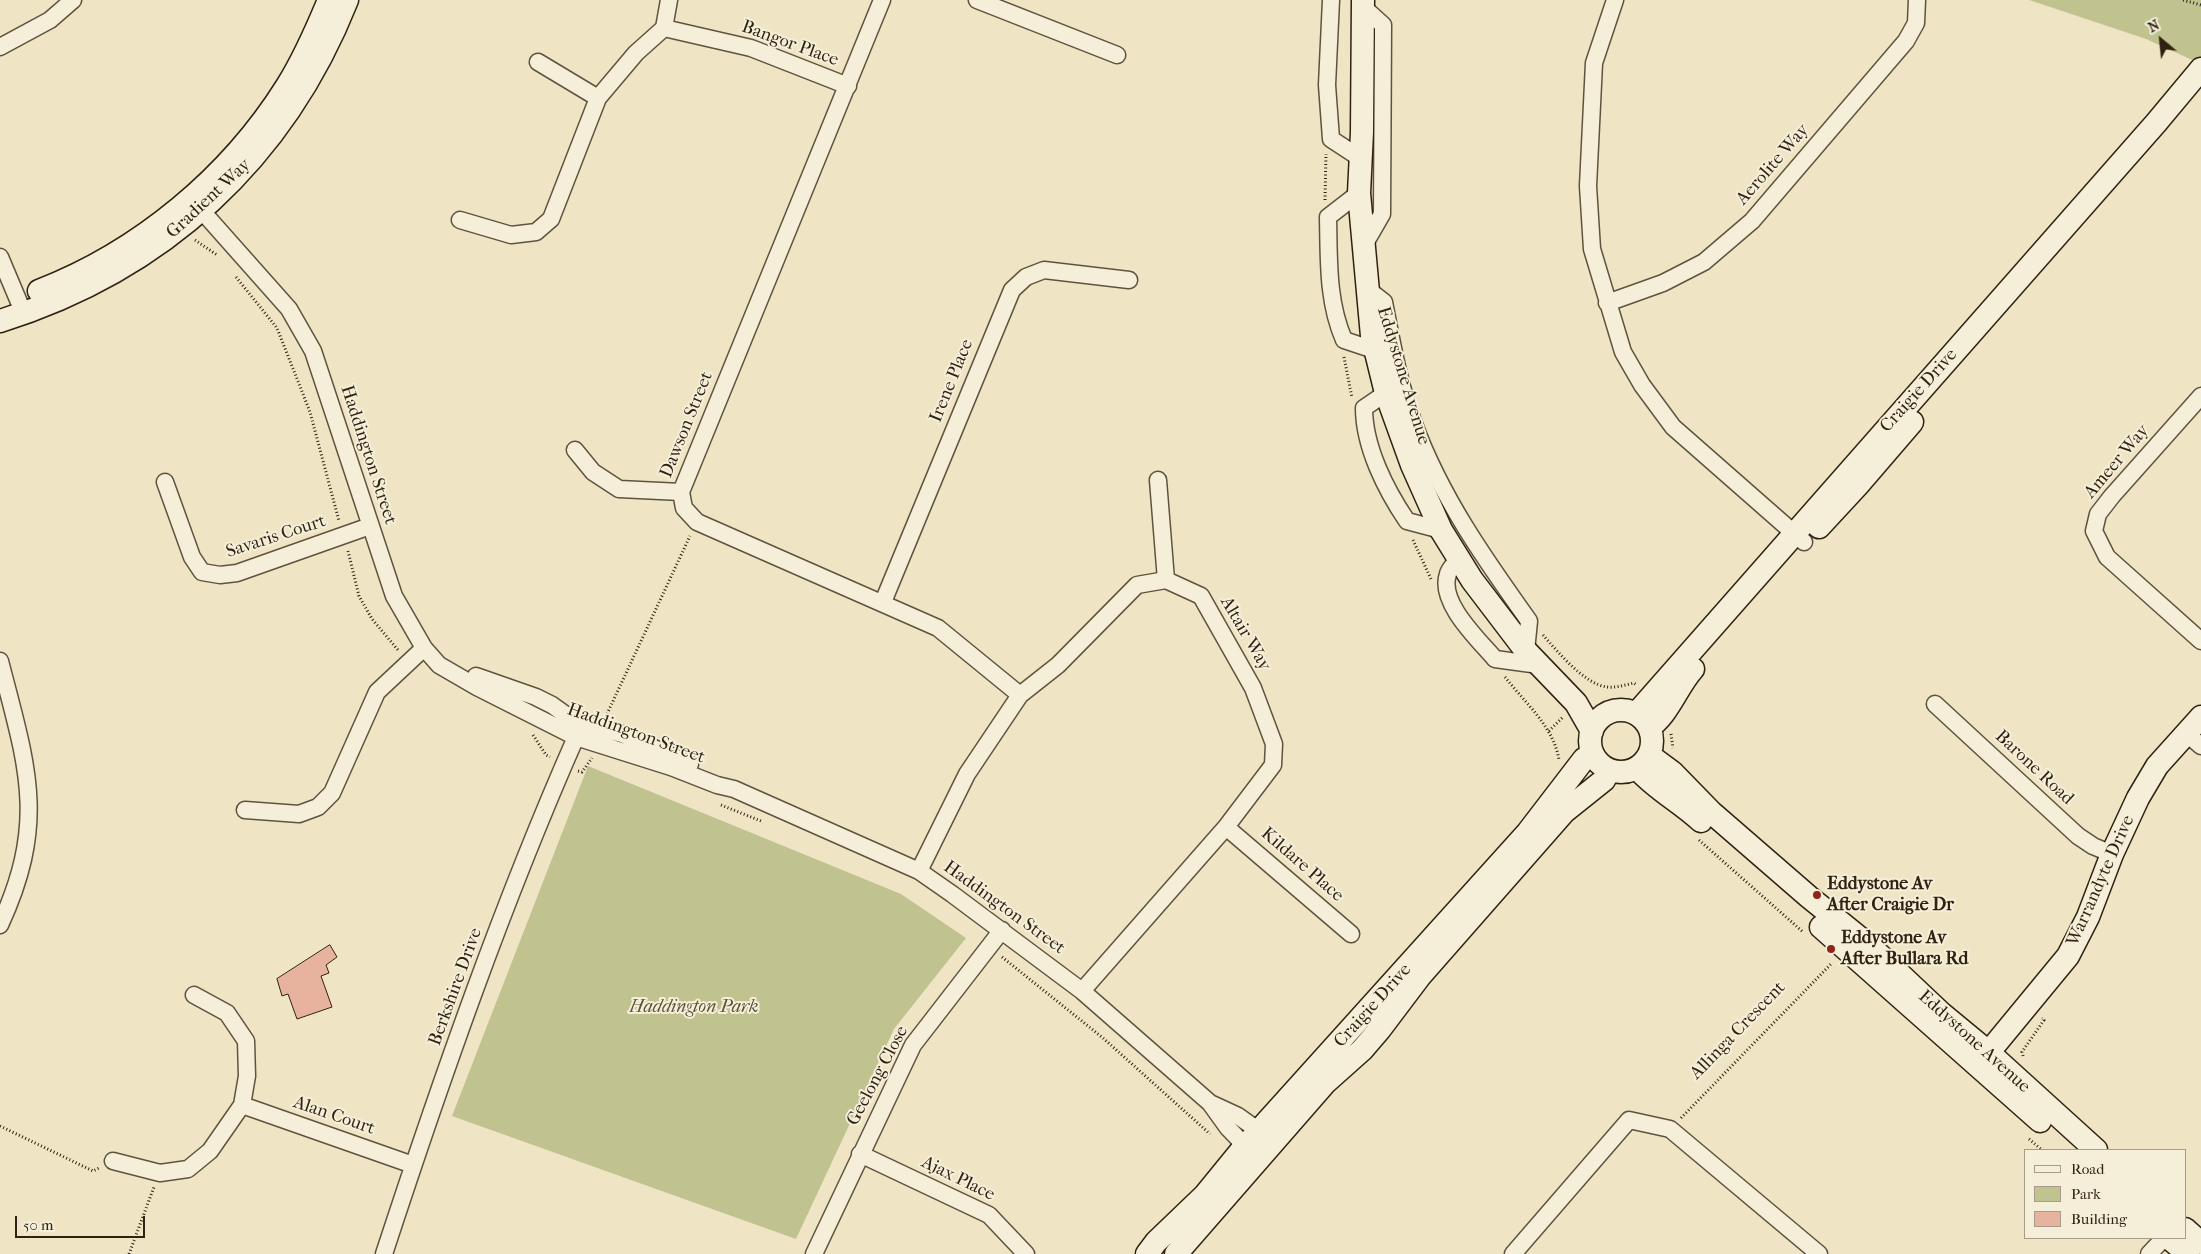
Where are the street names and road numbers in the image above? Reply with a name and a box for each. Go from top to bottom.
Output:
street label: Bangor Place [739,16,841,72]
street label: Aerolite Way [1732,120,1814,210]
street label: Gradient Way [162,155,256,243]
street label: Eddystone Avenue [1372,304,1434,448]
street label: Irene Place [926,336,978,426]
street label: Craigie Drive [1876,345,1962,437]
street label: Dawson Street [656,369,718,481]
street label: Haddington Street [335,383,401,527]
street label: Ameer Way [2080,421,2154,503]
street label: Savaris Court [223,511,329,563]
street label: Altair Way [1215,593,1275,675]
street label: Haddington Street [564,699,708,769]
street label: Barone Road [1990,726,2078,810]
street label: Warrandyte Drive [2062,812,2140,950]
street label: Kildare Place [1256,823,1348,907]
street label: Haddington Street [939,857,1069,959]
street label: Berkshire Drive [425,925,487,1049]
street label: Craigie Drive [1330,960,1416,1052]
street label: Allinga Crescent [1686,977,1790,1085]
street label: Eddystone Avenue [1914,986,2034,1098]
street label: Geelong Close [843,1022,913,1130]
street label: Alan Court [290,1092,378,1140]
street label: Ajax Place [918,1152,998,1206]

